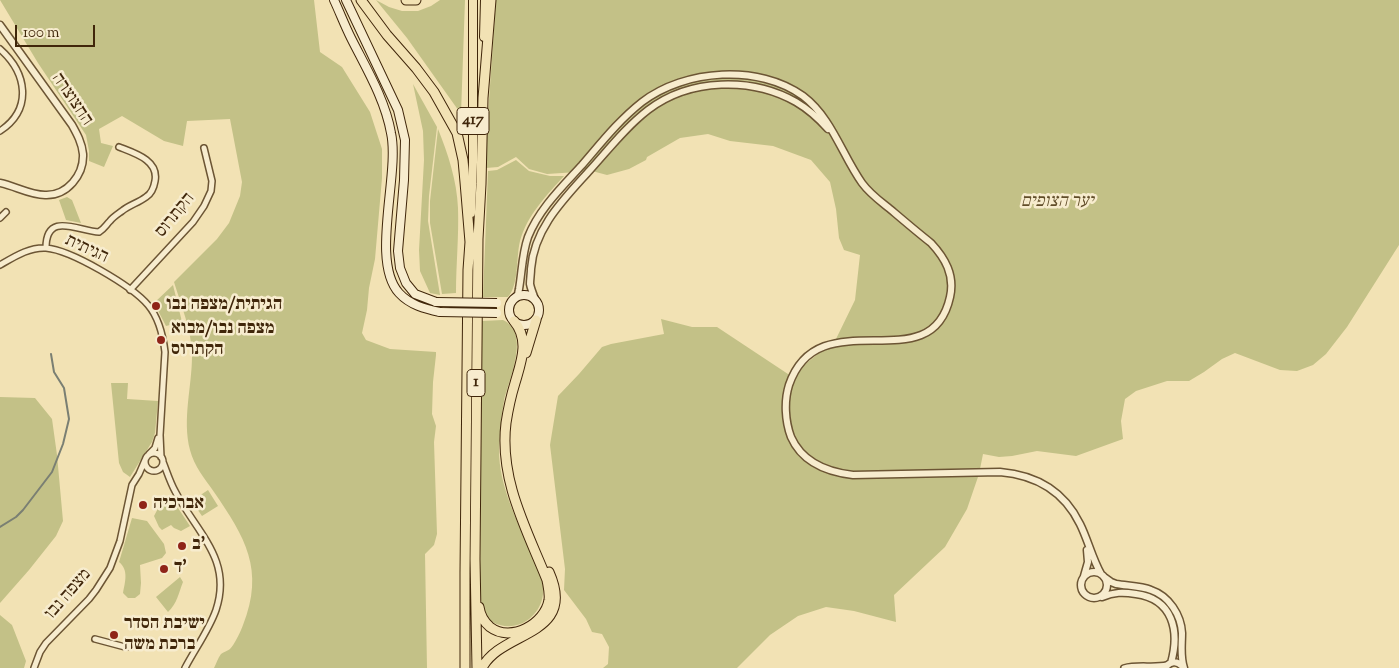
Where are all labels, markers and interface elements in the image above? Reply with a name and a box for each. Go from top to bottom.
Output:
scale bar [18,15,98,47]
text: 100 m [23,23,59,44]
street label: החצוצרה [45,69,97,131]
road number: 417 [457,108,489,134]
street label: הקתרוס [151,189,201,243]
park label: יער הצופים [1021,192,1093,214]
street label: הגיתית [61,231,111,269]
place label: הגיתית/מצפה נבו [166,295,282,317]
marker: הגיתית/מצפה נבו [150,300,162,312]
place label: מצפה נבו/מבוא הקתרוס [171,319,274,362]
marker: מצפה נבו/מבוא הקתרוס [155,334,167,346]
road number: 1 [467,369,485,396]
place label: אברכיה [153,494,204,516]
marker: אברכיה [137,499,149,511]
place label: ב' [192,535,205,557]
marker: ב' [176,540,188,552]
place label: ד' [174,558,187,580]
marker: ד' [158,563,170,575]
street label: מצפה נבו [41,565,97,625]
place label: ישיבת הסדר ברכת משה [124,614,205,656]
marker: ישיבת הסדר ברכת משה [108,629,120,641]

